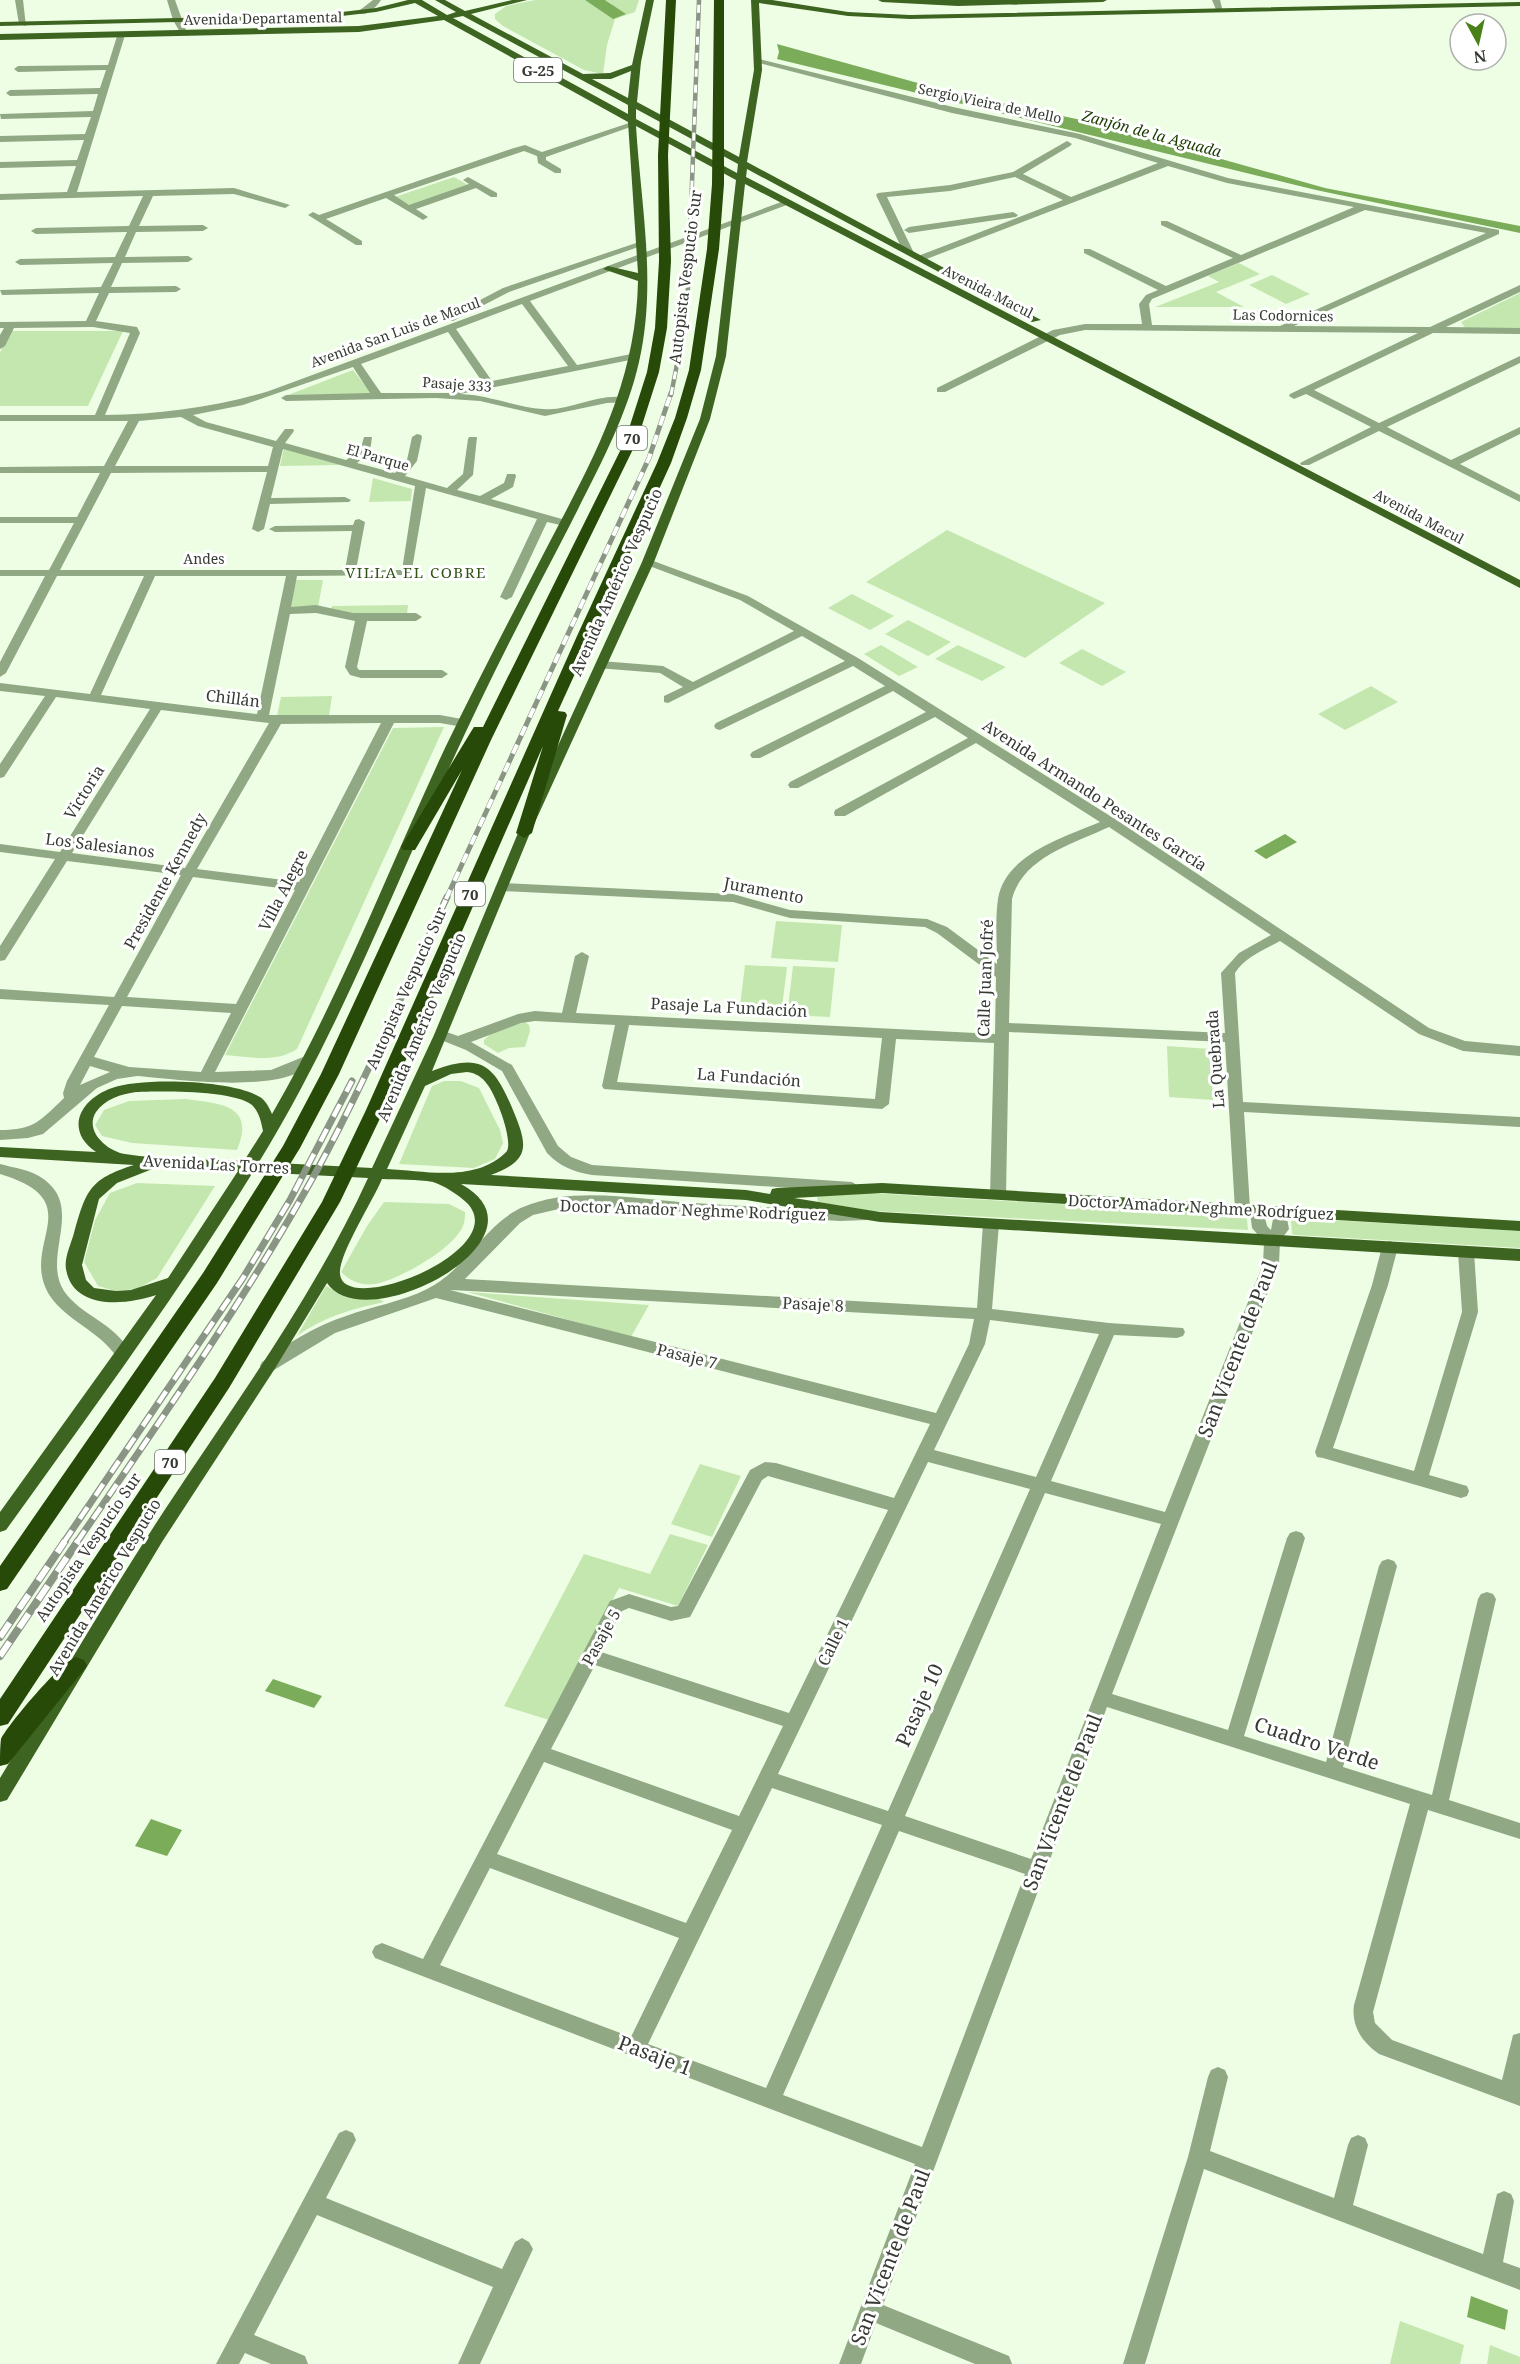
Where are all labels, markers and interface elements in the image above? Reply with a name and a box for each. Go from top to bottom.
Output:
street label: Avenida Departamental [183,7,343,29]
north arrow [1448,12,1508,72]
text: N [1472,45,1488,69]
road number: G-25 [514,58,562,82]
street label: Sergio Vieira de Mello [916,79,1064,127]
water label: Zanjón de la Aguada [1079,105,1224,161]
street label: Autopista Vespucio Sur [663,188,707,365]
street label: Avenida Macul [939,260,1037,322]
street label: Avenida San Luis de Macul [307,292,483,372]
street label: Las Codornices [1232,305,1334,325]
street label: Pasaje 333 [422,372,492,396]
road number: 70 [617,426,647,450]
street label: El Parque [344,439,412,475]
street label: Avenida Macul [1371,484,1468,548]
street label: Avenida Américo Vespucio [565,485,667,679]
street label: Andes [183,549,225,568]
district label: VILLA EL COBRE [345,562,487,582]
street label: Chillán [205,684,261,712]
street label: Avenida Armando Pesantes García [979,714,1211,876]
street label: Victoria [59,761,109,823]
street label: Presidente Kennedy [118,808,212,953]
street label: Los Salesianos [44,827,156,863]
street label: Villa Alegre [253,846,313,934]
street label: Juramento [721,871,806,909]
road number: 70 [455,882,485,906]
street label: Autopista Vespucio Sur [360,903,452,1073]
street label: Calle Juan Jofré [972,919,998,1037]
street label: Avenida Américo Vespucio [371,929,471,1125]
street label: Pasaje La Fundación [650,992,808,1022]
street label: La Quebrada [1201,1009,1229,1109]
street label: La Fundación [696,1062,802,1092]
street label: Avenida Las Torres [143,1149,289,1179]
street label: Doctor Amador Neghme Rodríguez [1067,1189,1335,1225]
street label: Doctor Amador Neghme Rodríguez [559,1194,827,1226]
street label: San Vicente de Paul [1191,1257,1283,1441]
street label: Pasaje 8 [782,1291,844,1317]
street label: Pasaje 7 [655,1338,719,1374]
road number: 70 [155,1450,185,1474]
street label: Autopista Vespucio Sur [30,1468,146,1626]
street label: Avenida Américo Vespucio [42,1494,166,1680]
street label: Pasaje 5 [577,1605,625,1669]
street label: Calle 1 [812,1615,854,1669]
street label: Pasaje 10 [889,1659,949,1751]
street label: San Vicente de Paul [1016,1710,1108,1894]
street label: Cuadro Verde [1251,1710,1383,1776]
street label: Pasaje 1 [614,2029,696,2081]
street label: San Vicente de Paul [844,2165,936,2349]

